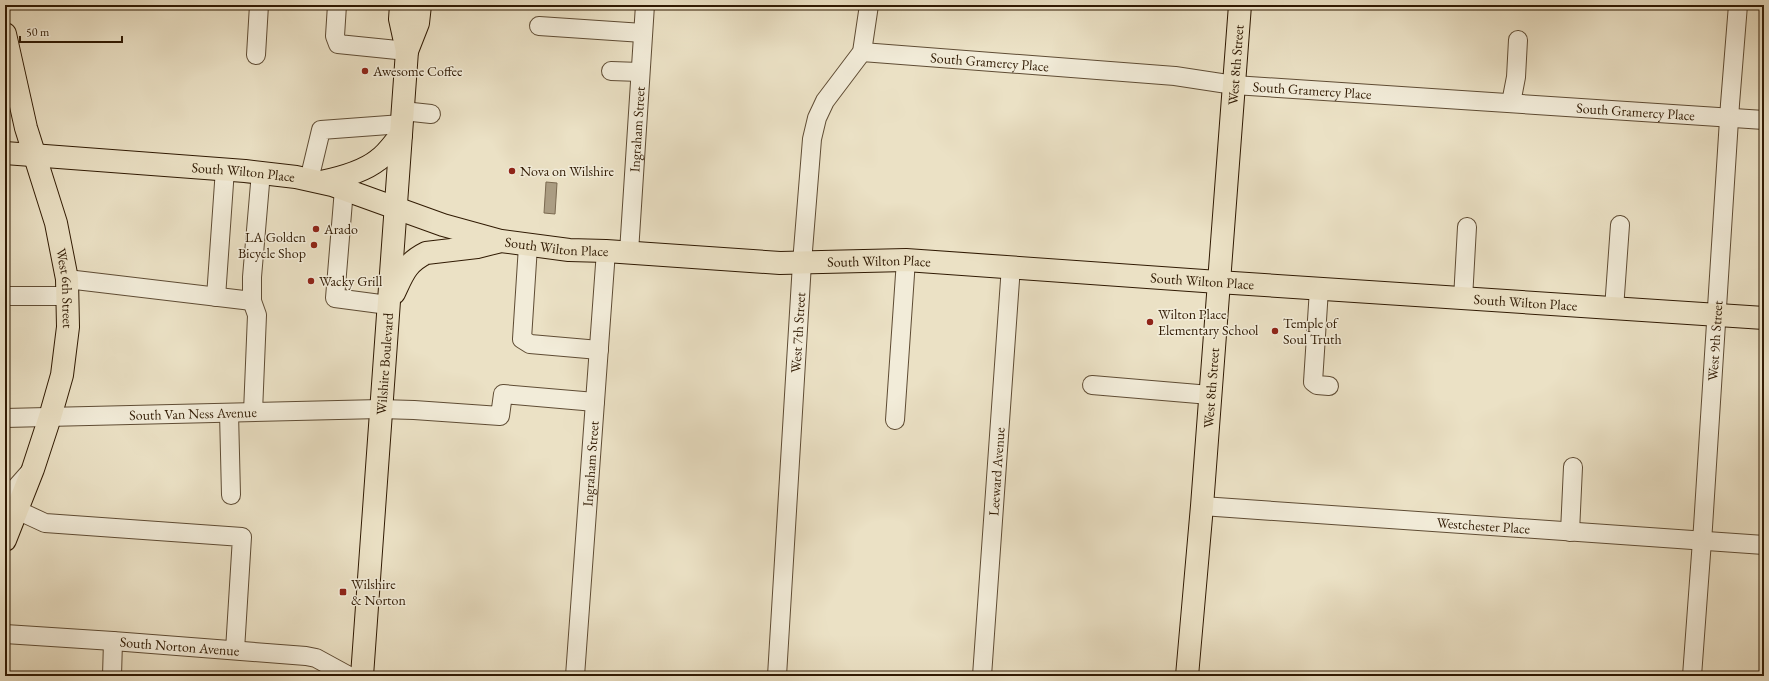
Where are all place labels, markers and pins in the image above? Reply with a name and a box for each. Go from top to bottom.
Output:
place label: Awesome Coffee [372,62,463,80]
marker: Awesome Coffee [360,66,370,76]
place label: Nova on Wilshire [520,162,614,180]
marker: Nova on Wilshire [507,166,517,176]
place label: Arado [323,220,358,238]
marker: Arado [311,224,321,234]
place label: LA Golden Bicycle Shop [238,228,307,262]
marker: LA Golden Bicycle Shop [309,240,319,250]
place label: Wacky Grill [319,272,383,290]
marker: Wacky Grill [306,276,316,286]
place label: Wilton Place Elementary School [1158,305,1259,339]
place label: Temple of Soul Truth [1283,314,1342,348]
marker: Wilton Place Elementary School [1145,317,1155,327]
marker: Temple of Soul Truth [1270,326,1280,336]
place label: Wilshire & Norton [351,575,406,609]
marker: Wilshire & Norton [338,587,348,597]

